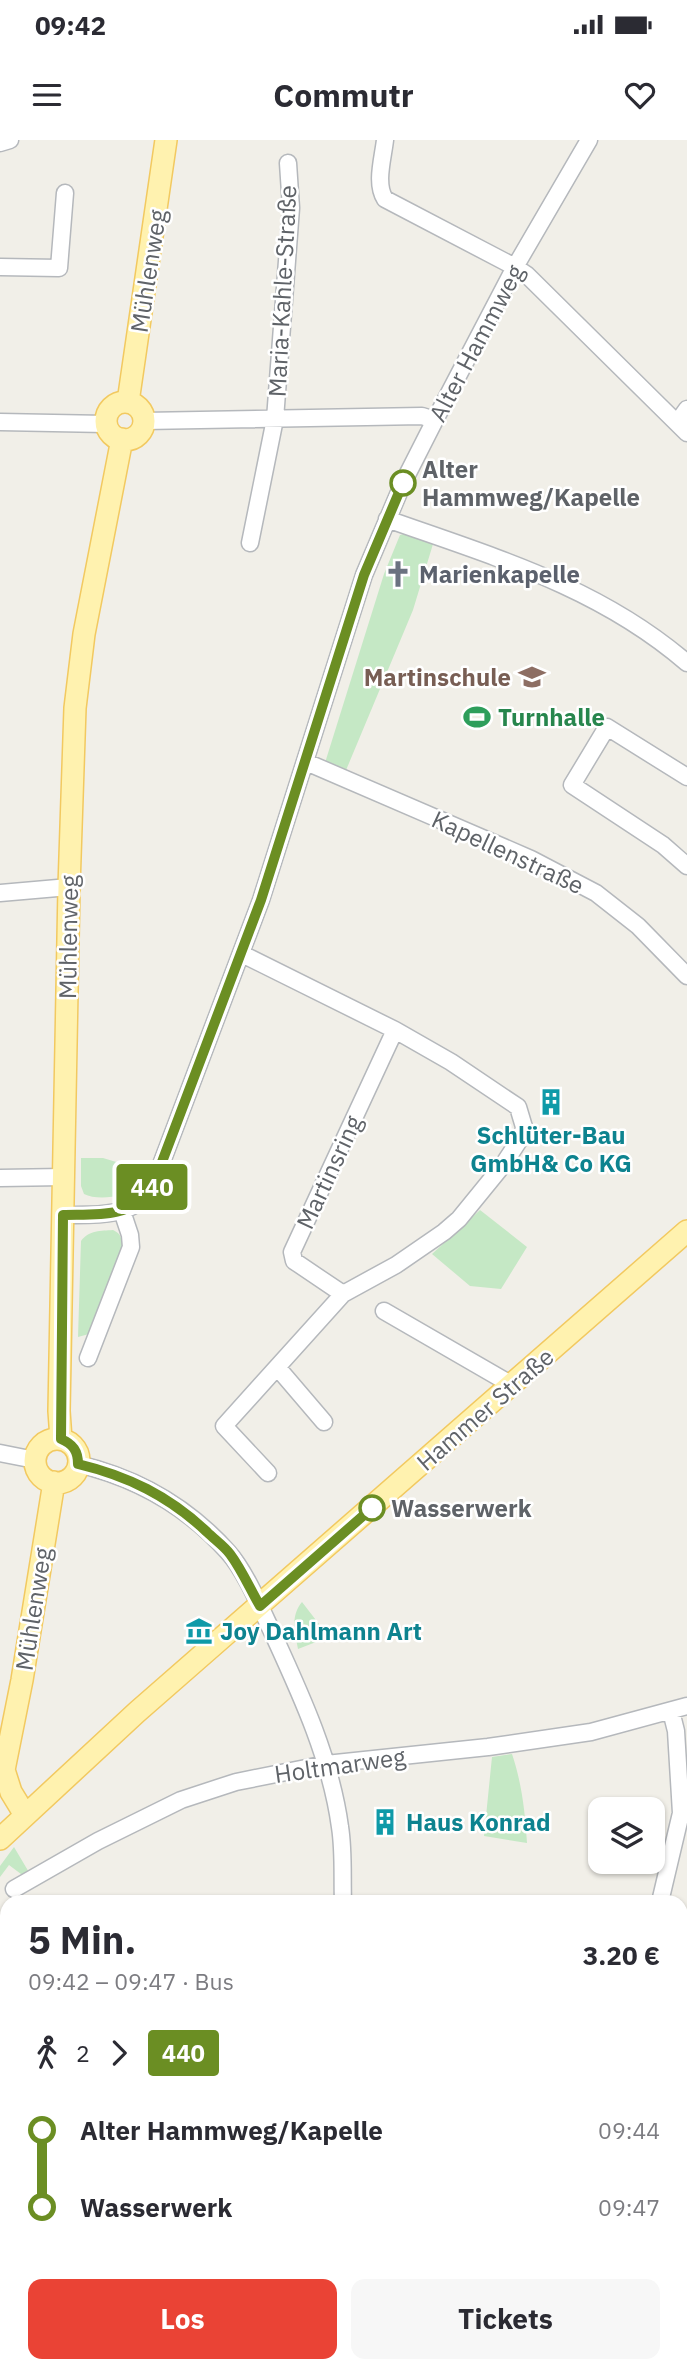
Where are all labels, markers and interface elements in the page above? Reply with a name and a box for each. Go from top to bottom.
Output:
text: 09:42 [35,8,106,42]
text: Commutr [273,74,414,116]
icon: menu [28,76,66,114]
icon: heart [621,76,659,114]
street label: Maria-Kahle-Straße [260,184,304,398]
street label: Mühlenweg [122,207,174,335]
street label: Alter Hammweg [421,259,531,427]
place label: Alter Hammweg/Kapelle [422,453,640,513]
marker: Alter Hammweg/Kapelle [390,470,416,496]
place label: Marienkapelle [419,558,580,590]
church icon: Marienkapelle [383,559,413,589]
place label: Martinschule [364,661,511,693]
school or university icon: Martinschule [517,662,547,692]
place label: Turnhalle [498,701,605,733]
sports icon: Turnhalle [462,702,492,732]
street label: Kapellenstraße [427,803,589,901]
street label: Mühlenweg [51,874,85,999]
building icon: Schlüter-Bau GmbH& Co KG [536,1087,566,1117]
street label: Martinsring [289,1110,369,1234]
place label: Schlüter-Bau GmbH& Co KG [470,1119,632,1179]
line badge: 440 [112,1164,192,1210]
text: 440 [130,1171,174,1203]
street label: Hammer Straße [410,1341,560,1477]
place label: Wasserwerk [391,1492,532,1524]
marker: Wasserwerk [359,1495,385,1521]
street label: Mühlenweg [7,1545,59,1673]
place label: Joy Dahlmann Art [220,1615,422,1647]
museum icon: Joy Dahlmann Art [184,1616,214,1646]
street label: Holtmarweg [272,1740,408,1790]
map controls [588,1797,665,1874]
button: layers [588,1797,665,1874]
place label: Haus Konrad [406,1806,551,1838]
building icon: Haus Konrad [370,1807,400,1837]
text: 5 Min. [28,1915,136,1964]
text: 3.20 € [583,1938,660,1972]
text: 09:42 – 09:47 · Bus [28,1966,234,1996]
icon: walk [28,2034,66,2072]
icon: forward [100,2034,138,2072]
text: 440 [162,2037,205,2069]
text: 2 [76,2038,90,2068]
text: Alter Hammweg/Kapelle [80,2113,383,2147]
text: 09:44 [598,2115,660,2145]
text: Wasserwerk [80,2190,232,2224]
text: 09:47 [598,2192,660,2222]
button: Los [28,2279,337,2359]
button: Tickets [351,2279,660,2359]

